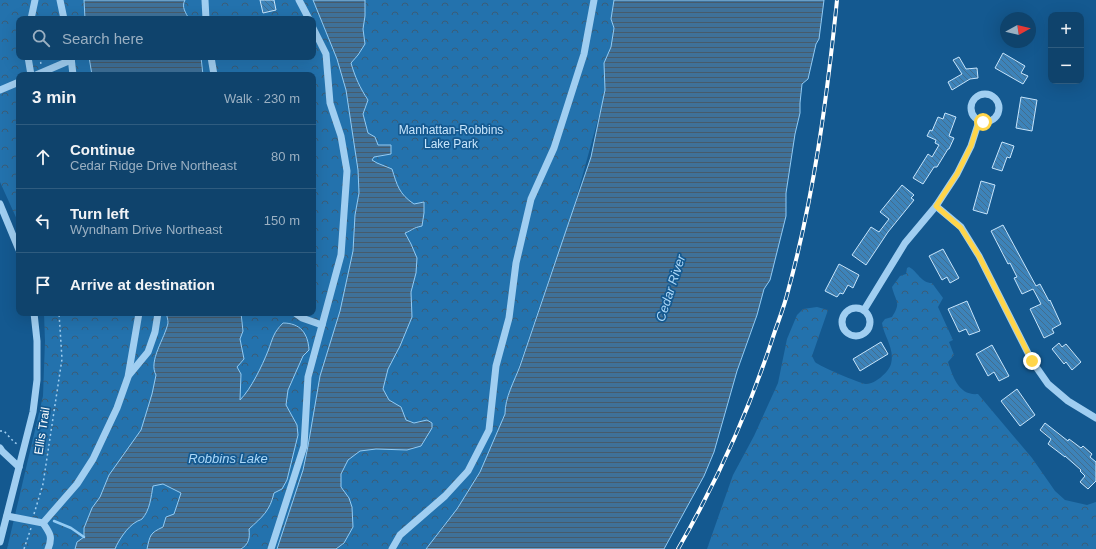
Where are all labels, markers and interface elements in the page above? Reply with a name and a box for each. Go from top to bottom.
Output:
north arrow [1000,12,1036,48]
map controls [1048,12,1084,84]
button: + [1048,12,1084,48]
search box [16,16,316,60]
icon: search [30,27,52,49]
text: Search here [62,30,144,47]
button: − [1048,48,1084,84]
text: 3 min [32,88,76,107]
text: Walk · 230 m [224,91,300,106]
route start [974,113,992,131]
park label: Manhattan-Robbins Lake Park [399,123,503,151]
text: Continue [70,141,135,158]
icon: ahead [32,146,54,168]
text: 80 m [271,149,300,164]
text: Cedar Ridge Drive Northeast [70,158,237,173]
text: Turn left [70,205,129,222]
icon: left [32,210,54,232]
text: 150 m [264,213,300,228]
text: Wyndham Drive Northeast [70,222,222,237]
water label: Cedar River [653,252,689,323]
icon: arrive [32,274,54,296]
text: Arrive at destination [70,276,215,293]
route end [1023,352,1041,370]
street label: Ellis Trail [31,406,53,456]
water label: Robbins Lake [188,451,268,466]

